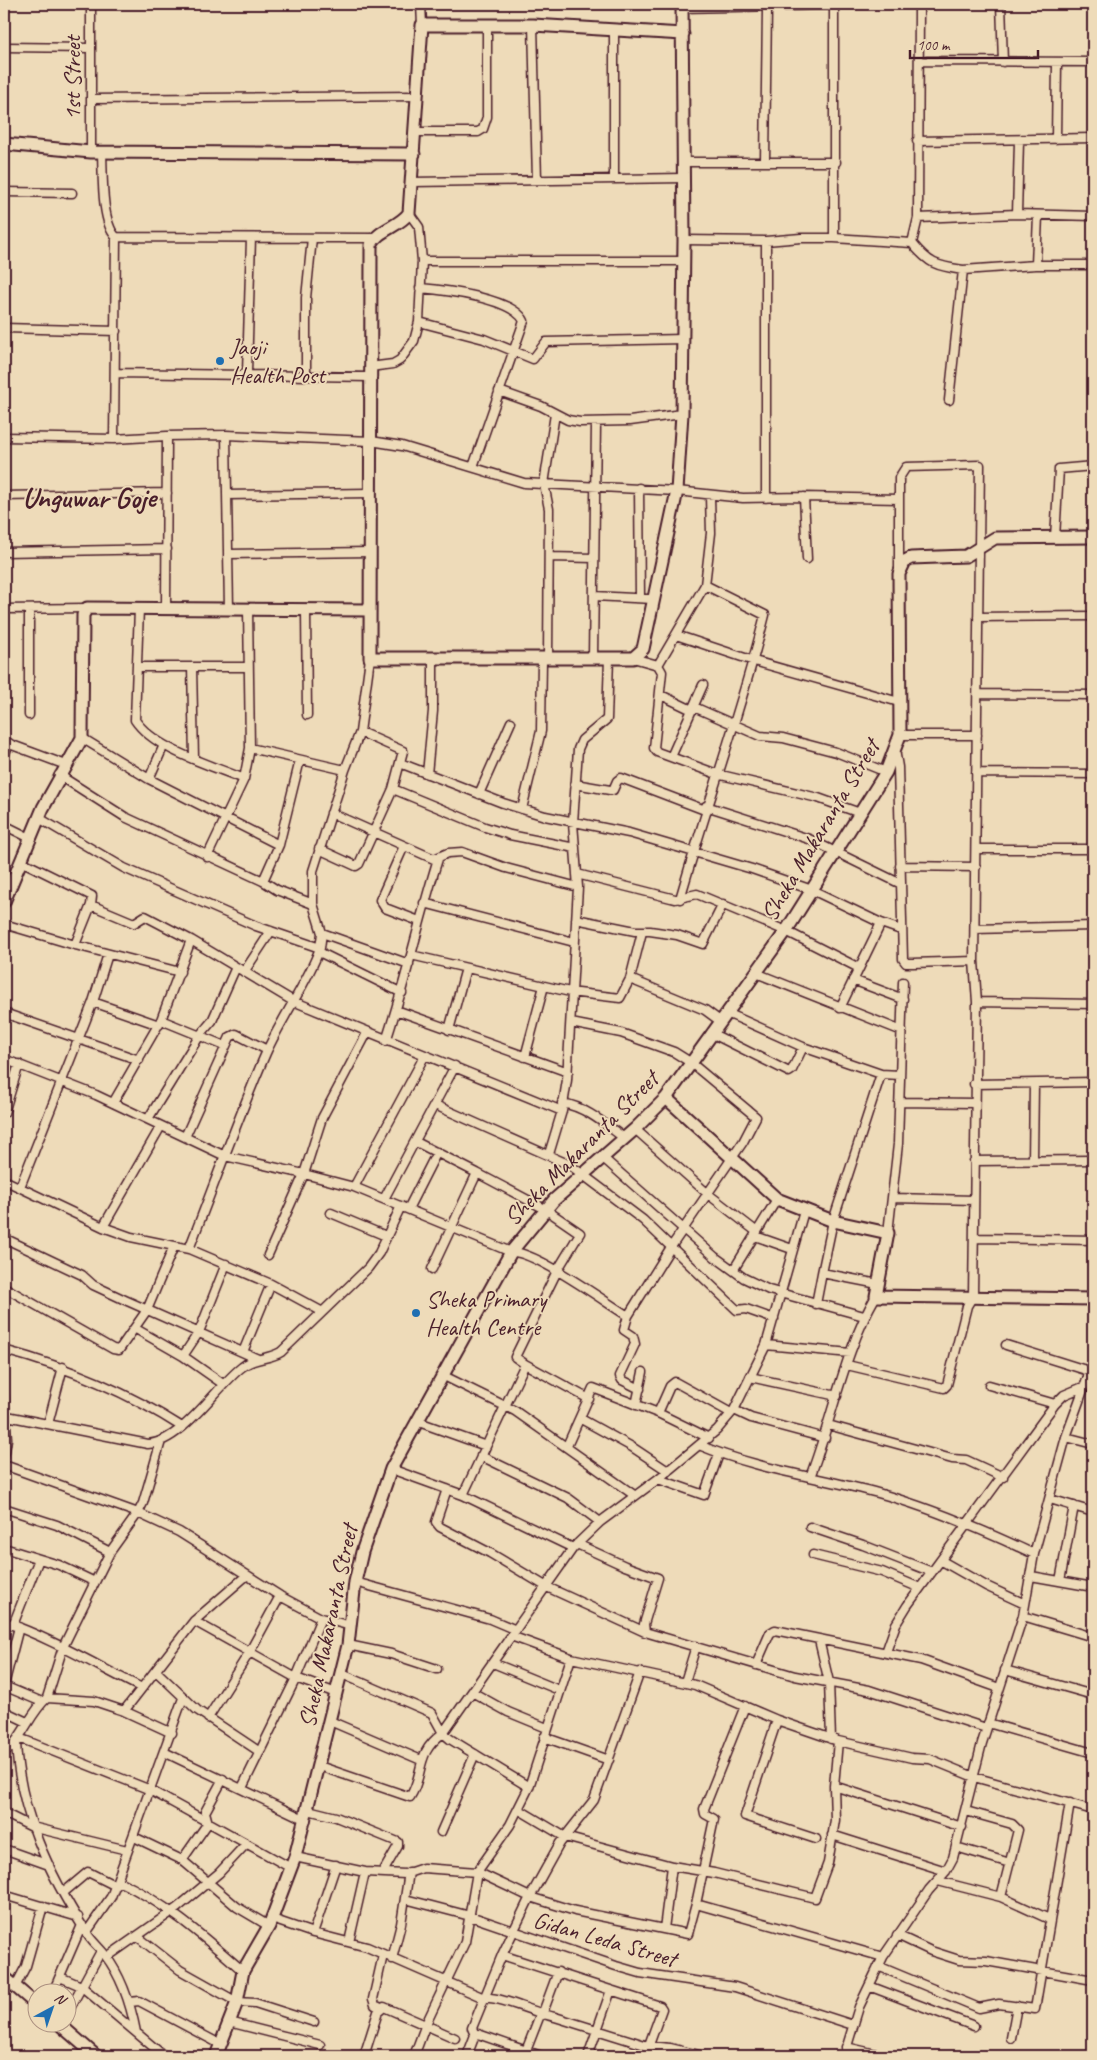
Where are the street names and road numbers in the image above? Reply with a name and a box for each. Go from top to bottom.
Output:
street label: 1st Street [57,34,87,120]
street label: Sheka Makaranta Street [754,731,888,926]
street label: Sheka Makaranta Street [497,1062,667,1232]
street label: Sheka Makaranta Street [292,1519,365,1730]
street label: Gidan Leda Street [530,1904,683,1975]

